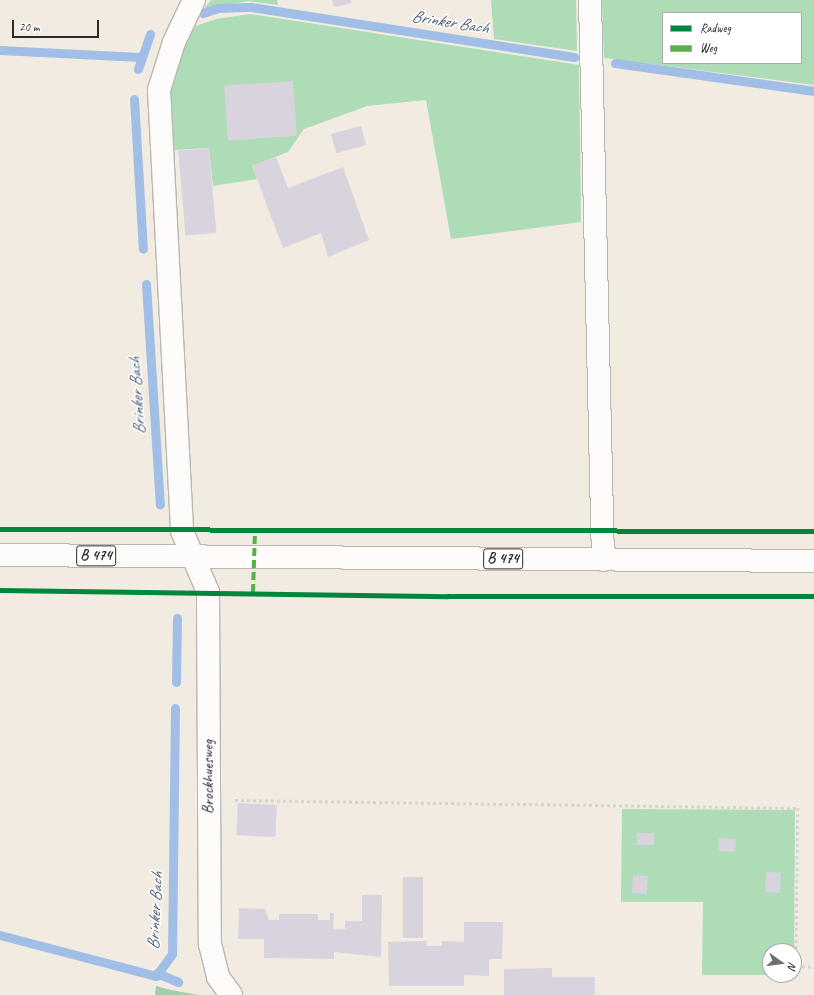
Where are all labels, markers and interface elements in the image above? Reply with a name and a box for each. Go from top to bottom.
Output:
water label: Brinker Bach [410,6,490,38]
scale bar [14,12,101,38]
legend [662,12,802,64]
text: 20 m [19,19,39,35]
text: Radweg [700,20,731,36]
text: Weg [700,40,717,56]
water label: Brinker Bach [124,356,150,436]
road number: B 474 [76,543,116,569]
road number: B 474 [483,546,523,572]
street label: Brockhuesweg [198,740,218,814]
water label: Brinker Bach [143,872,167,950]
north arrow [762,943,802,983]
text: N [785,961,800,971]

